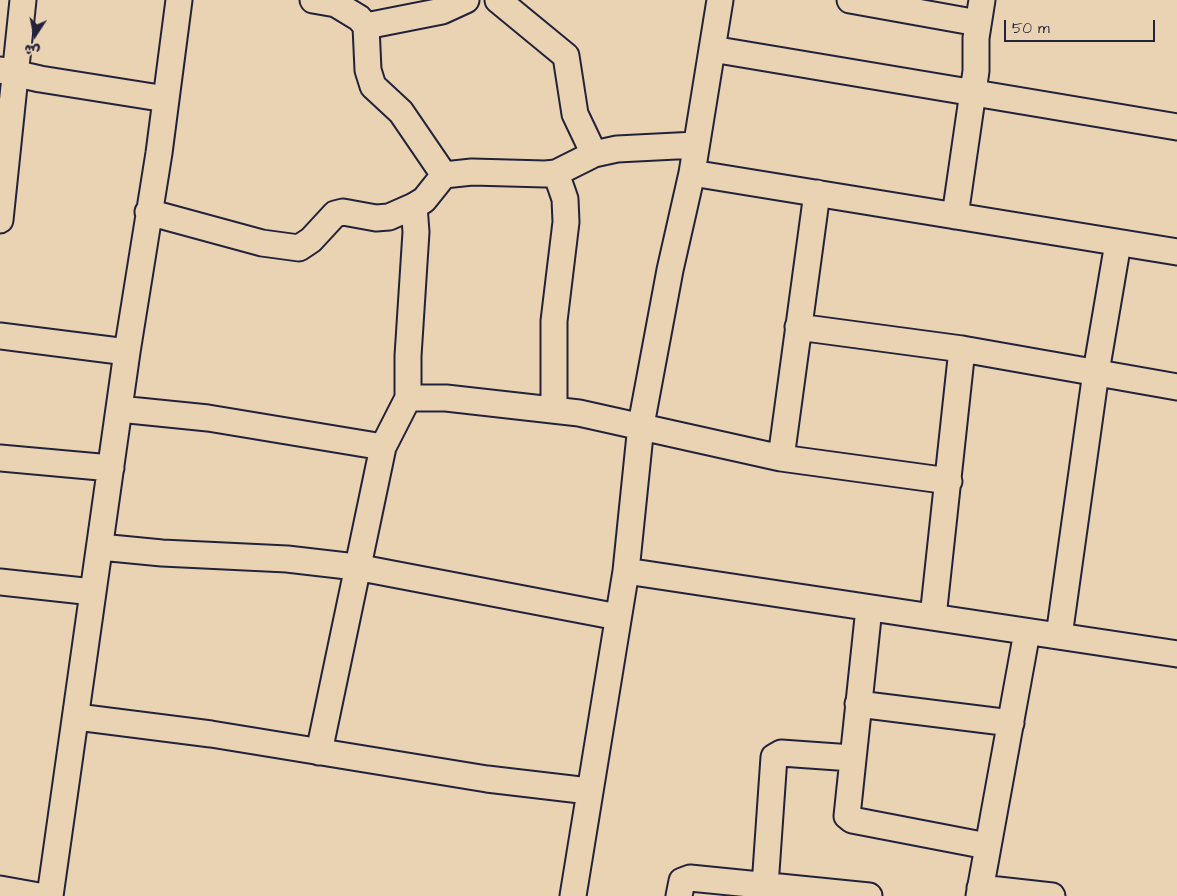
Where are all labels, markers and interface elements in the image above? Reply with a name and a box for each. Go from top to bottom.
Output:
north arrow [10,10,60,60]
scale bar [1007,10,1158,42]
text: 50 m [1012,18,1050,39]
text: ش [23,38,42,61]

